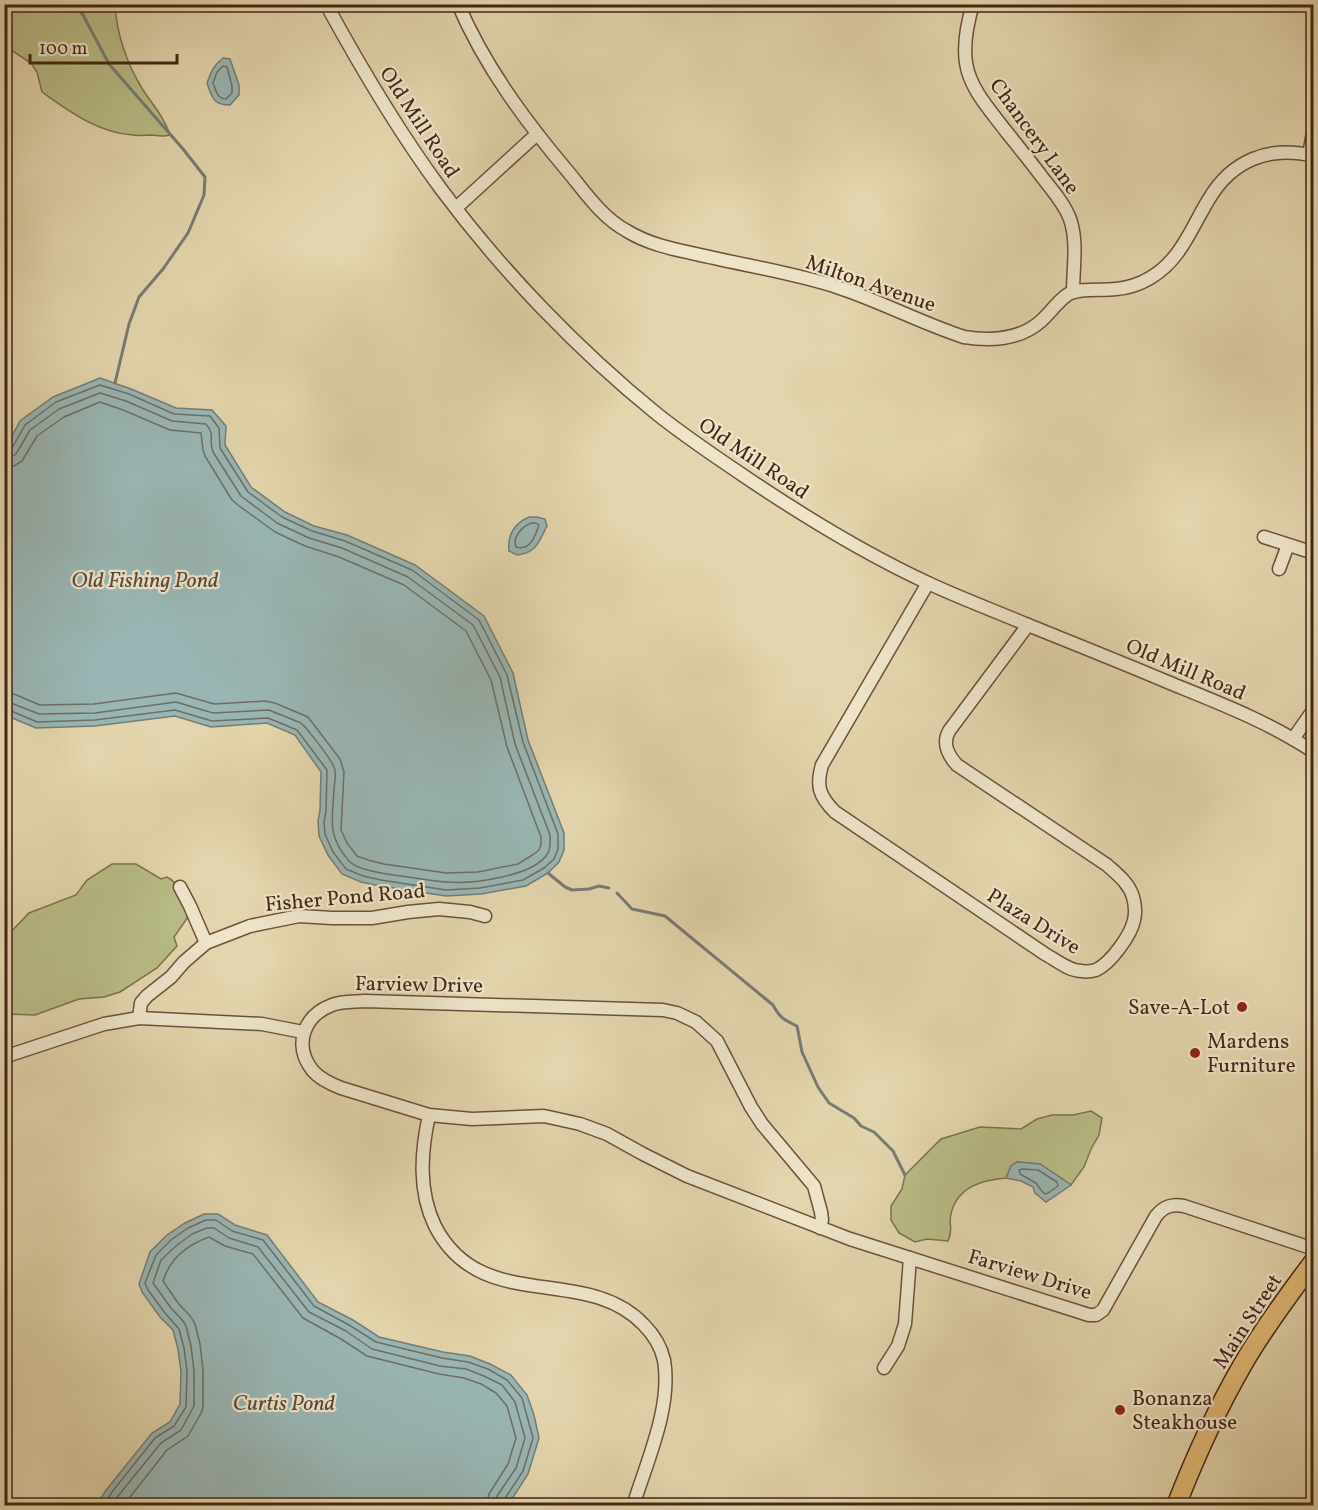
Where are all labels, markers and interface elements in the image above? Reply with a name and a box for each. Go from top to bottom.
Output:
scale bar [30,27,177,65]
text: 100 m [39,37,88,62]
street label: Old Mill Road [372,61,466,184]
street label: Chancery Lane [982,73,1086,201]
street label: Milton Avenue [802,249,940,320]
street label: Old Mill Road [692,412,814,507]
water label: Old Fishing Pond [71,566,219,597]
street label: Old Mill Road [1121,632,1250,709]
street label: Fisher Pond Road [264,877,427,920]
street label: Plaza Drive [981,882,1086,963]
street label: Farview Drive [355,970,483,1001]
place label: Save-A-Lot [1128,994,1230,1023]
marker: Save-A-Lot [1235,1000,1249,1014]
place label: Mardens Furniture [1207,1028,1296,1081]
marker: Mardens Furniture [1188,1046,1202,1060]
street label: Farview Drive [964,1243,1095,1308]
street label: Main Street [1207,1269,1290,1375]
place label: Bonanza Steakhouse [1132,1385,1237,1438]
water label: Curtis Pond [233,1389,336,1420]
marker: Bonanza Steakhouse [1113,1403,1127,1417]

